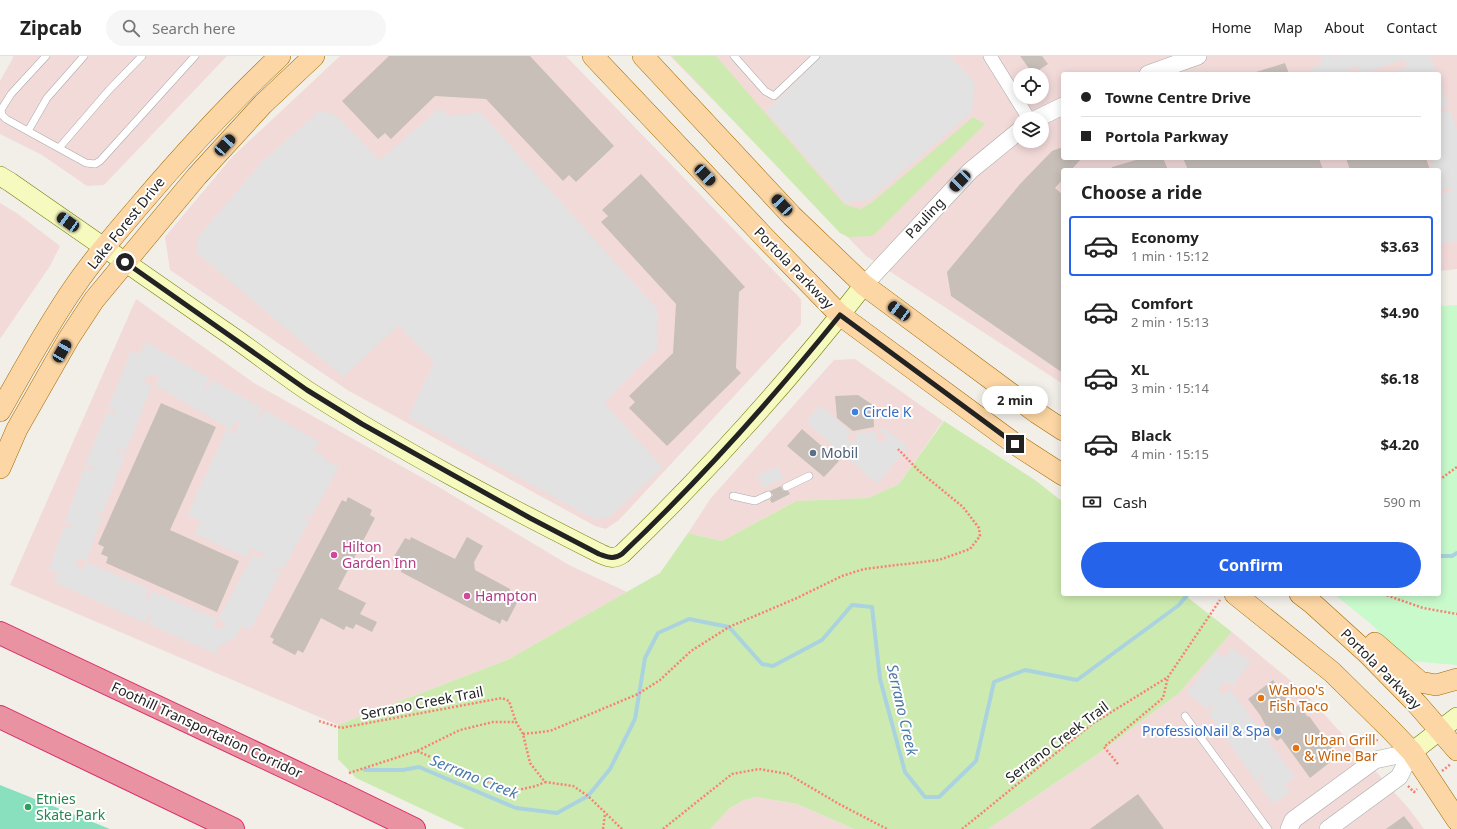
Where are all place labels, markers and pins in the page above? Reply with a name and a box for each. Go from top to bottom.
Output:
place label: Circle K [863,402,912,421]
marker: Circle K [850,407,860,417]
place label: Mobil [821,443,858,462]
marker: Mobil [808,448,818,458]
place label: Hilton Garden Inn [342,537,416,572]
marker: Hilton Garden Inn [329,550,339,560]
place label: Hampton [475,586,537,605]
marker: Hampton [462,591,472,601]
place label: Wahoo's Fish Taco [1269,680,1329,715]
marker: Wahoo's Fish Taco [1256,693,1266,703]
place label: ProfessioNail & Spa [1142,721,1270,740]
marker: ProfessioNail & Spa [1273,726,1283,736]
place label: Urban Grill & Wine Bar [1304,730,1378,765]
marker: Urban Grill & Wine Bar [1291,743,1301,753]
place label: Etnies Skate Park [36,789,106,824]
marker: Etnies Skate Park [23,802,33,812]

